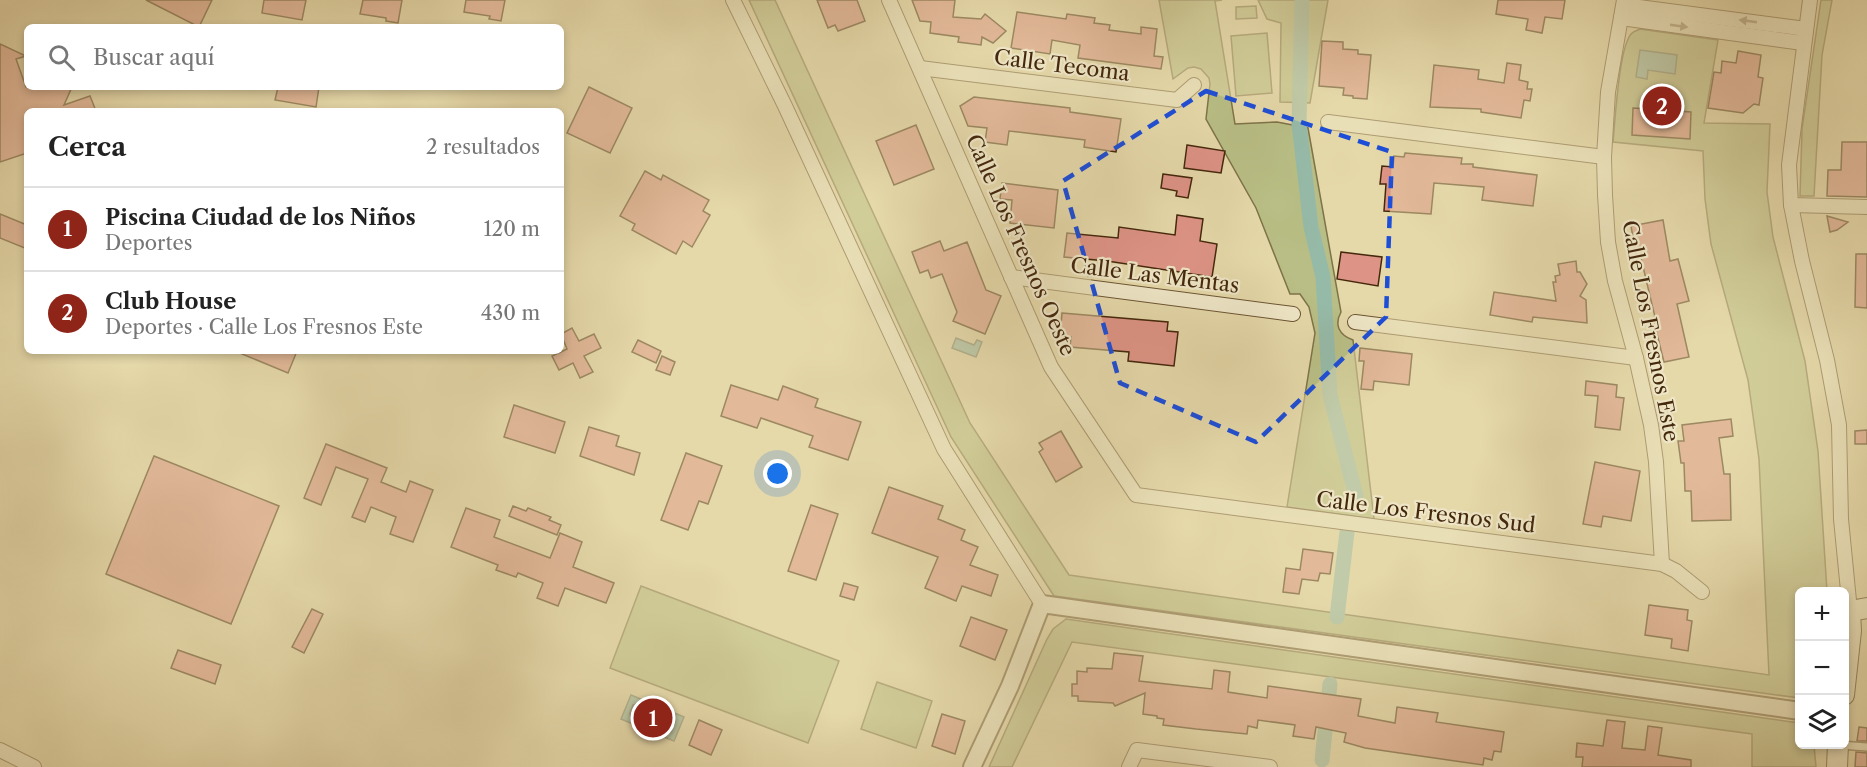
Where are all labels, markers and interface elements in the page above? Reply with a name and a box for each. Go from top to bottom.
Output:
one-way arrow [1738,17,1757,26]
one-way arrow [1670,21,1689,30]
search box [24,24,564,90]
icon: search [45,41,78,74]
text: Buscar aquí [93,44,215,71]
street label: Calle Tecoma [993,44,1132,86]
pin: 2 [1642,84,1682,128]
street label: Calle Los Fresnos Oeste [961,130,1081,360]
text: Cerca [48,131,126,163]
text: 2 resultados [426,135,540,159]
text: Piscina Ciudad de los Niños [105,204,416,231]
text: 1 [63,217,72,241]
text: 120 m [483,217,540,241]
street label: Calle Los Fresnos Este [1617,218,1685,444]
text: Deportes [105,231,192,255]
street label: Calle Las Mentas [1069,252,1241,298]
text: Club House [105,288,236,315]
text: 2 [62,301,73,325]
text: 430 m [481,301,540,325]
text: Deportes · Calle Los Fresnos Este [105,315,423,339]
your location [763,459,792,488]
street label: Calle Los Fresnos Sud [1315,486,1537,538]
map controls [1795,587,1849,749]
button: + [1795,587,1849,641]
button: − [1795,641,1849,695]
button: layers [1795,695,1849,749]
pin: 1 [634,696,672,740]

